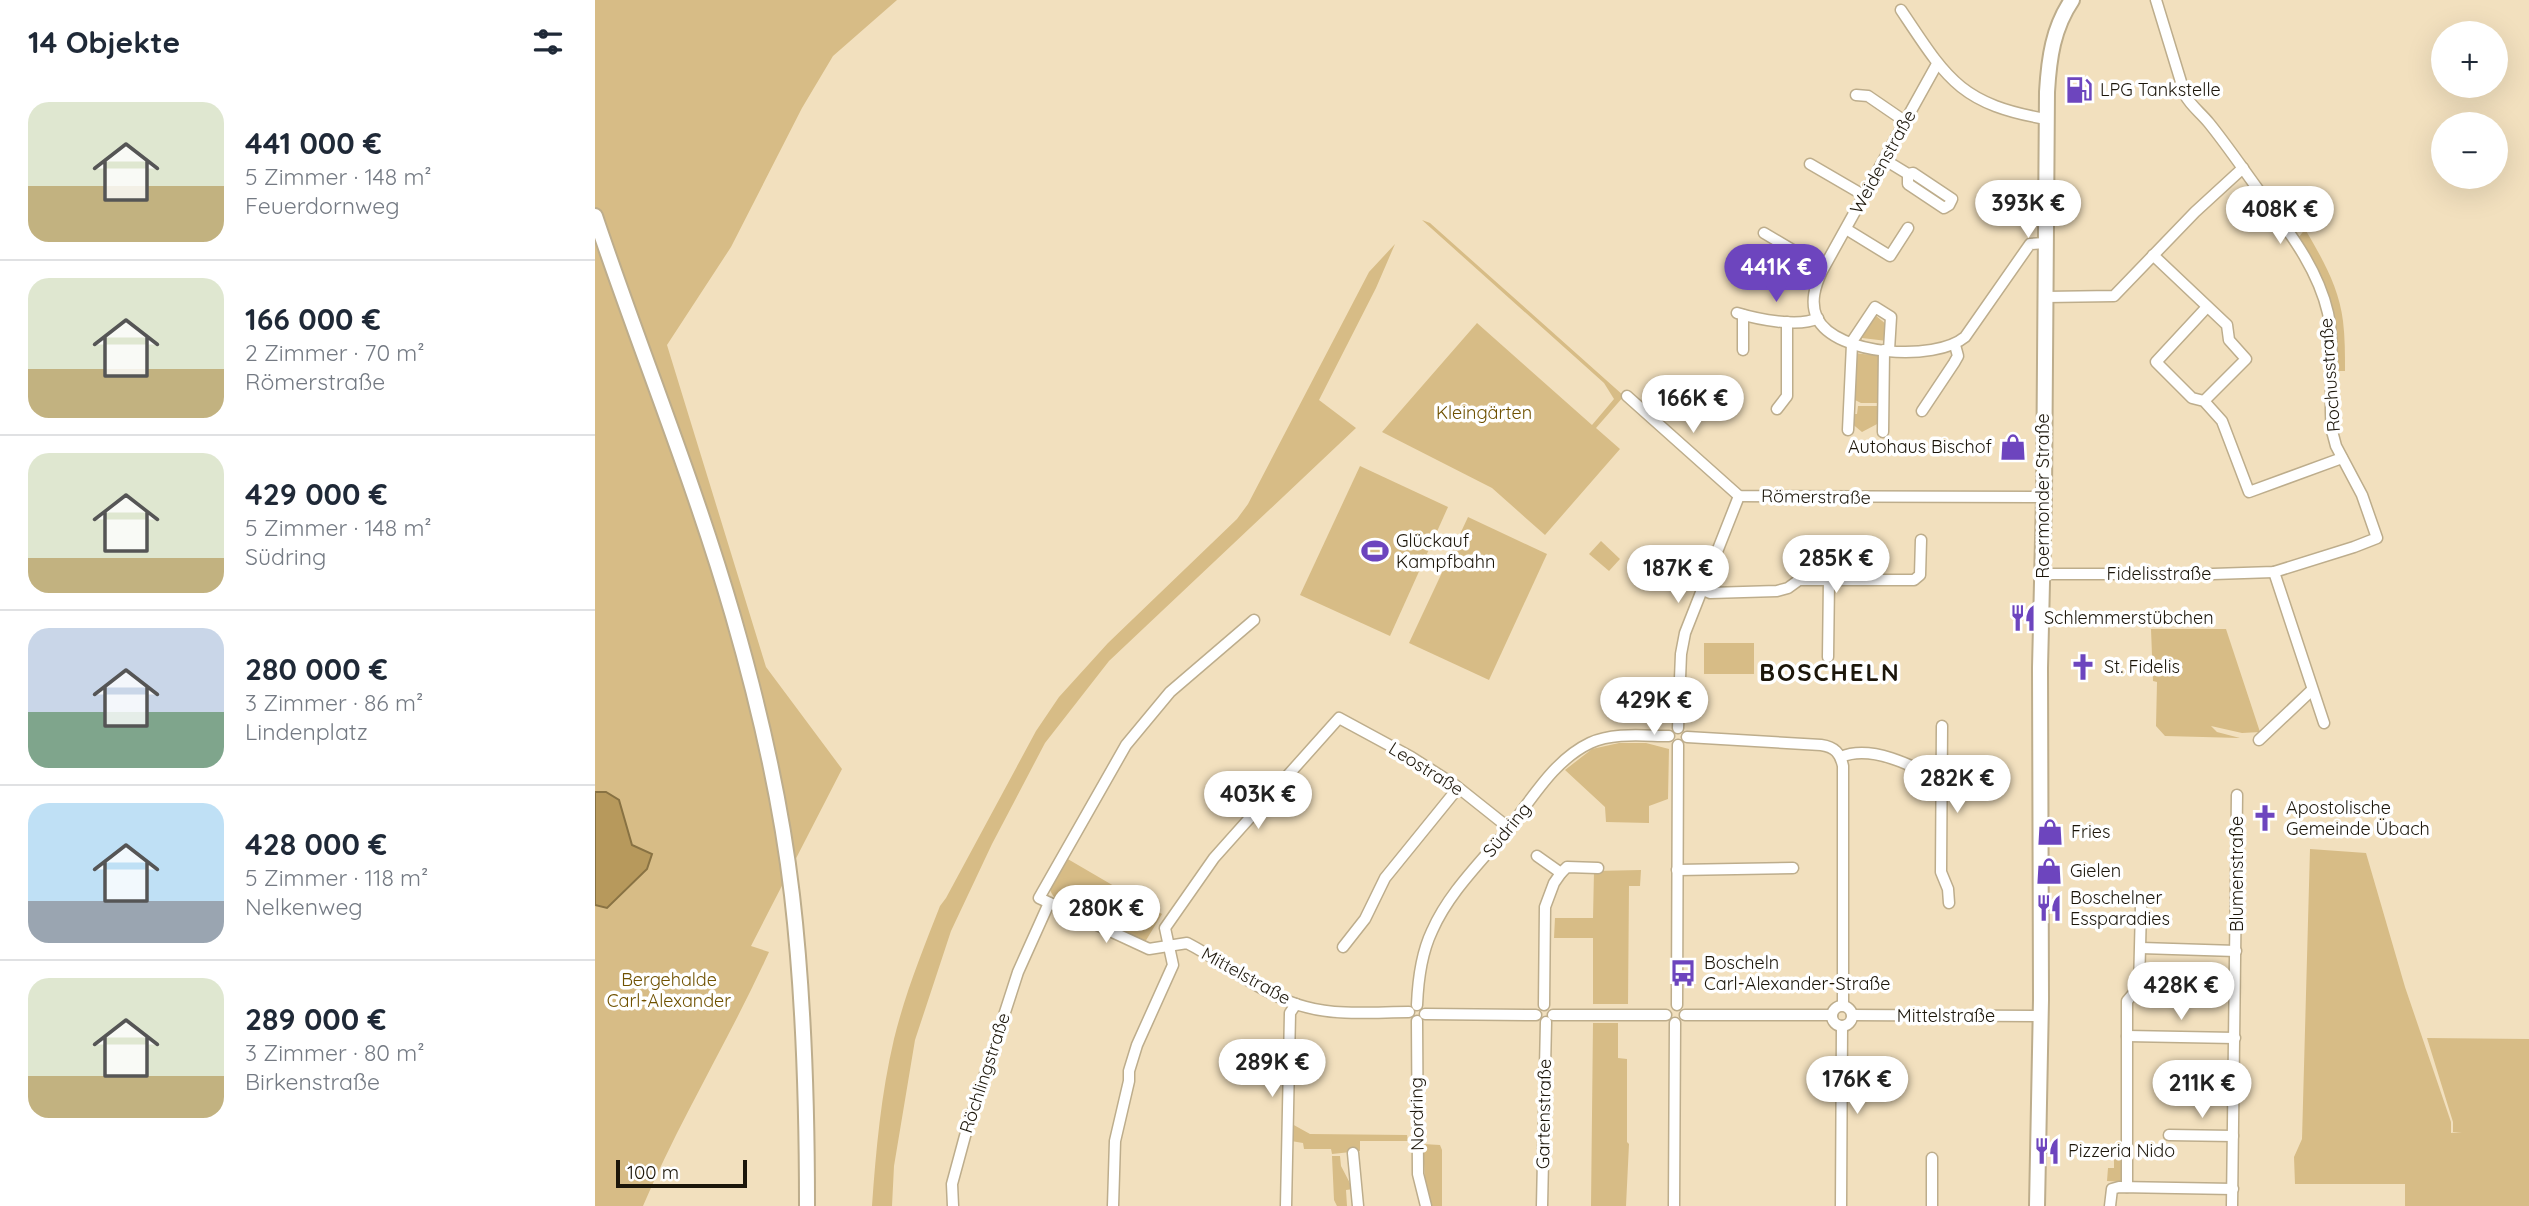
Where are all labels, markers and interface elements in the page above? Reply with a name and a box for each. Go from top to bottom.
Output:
map controls [2431,21,2508,189]
button: + [2431,21,2508,98]
text: 14 Objekte [28,23,180,61]
icon: filters [529,23,567,61]
fuel station icon: LPG Tankstelle [2064,75,2094,105]
place label: LPG Tankstelle [2100,78,2221,101]
street label: Weidenstraße [1844,106,1921,218]
button: − [2431,112,2508,189]
text: 441 000 € [245,124,382,162]
icon: home [84,130,168,214]
text: 5 Zimmer · 148 m² [245,162,432,191]
pin: 393K € [1971,180,2085,240]
pin: 408K € [2223,187,2337,246]
text: 393K € [1991,188,2065,217]
text: Feuerdornweg [245,191,400,220]
text: 408K € [2242,194,2318,223]
pin: 441K € [1719,244,1833,304]
text: 441K € [1740,252,1812,281]
text: 166 000 € [245,300,381,338]
icon: home [84,306,168,390]
street label: Rochusstraße [2314,317,2345,433]
text: 2 Zimmer · 70 m² [245,338,425,367]
text: Römerstraße [245,367,385,396]
pin: 166K € [1636,376,1750,435]
text: 166K € [1658,383,1728,412]
park label: Kleingärten [1436,401,1532,424]
street label: Roermonder Straße [2031,413,2054,579]
shop icon: Autohaus Bischof [1998,432,2028,462]
place label: Autohaus Bischof [1848,435,1993,458]
text: 429 000 € [245,475,388,513]
icon: home [84,481,168,565]
street label: Römerstraße [1761,484,1871,509]
text: 5 Zimmer · 148 m² [245,513,432,542]
place label: Glückauf Kampfbahn [1396,529,1495,573]
sports icon: Glückauf Kampfbahn [1360,536,1390,566]
pin: 285K € [1779,536,1893,595]
text: Südring [245,542,326,571]
text: 285K € [1799,543,1873,572]
pin: 187K € [1621,546,1735,605]
text: 187K € [1643,553,1713,582]
street label: Fidelisstraße [2107,562,2211,585]
restaurant icon: Schlemmerstübchen [2008,603,2038,633]
place label: Schlemmerstübchen [2044,606,2214,629]
text: 280 000 € [245,650,388,688]
church icon: St. Fidelis [2068,652,2098,682]
place label: St. Fidelis [2104,655,2180,678]
icon: home [84,656,168,740]
district label: BOSCHELN [1759,657,1901,687]
pin: 429K € [1597,678,1711,737]
text: 429K € [1616,685,1692,714]
text: 3 Zimmer · 86 m² [245,688,423,717]
text: Lindenplatz [245,717,368,746]
street label: Leostraße [1385,737,1468,801]
pin: 282K € [1900,756,2014,815]
text: 282K € [1920,763,1994,792]
pin: 403K € [1201,772,1315,831]
text: 403K € [1220,779,1296,808]
place label: Apostolische Gemeinde Übach [2286,796,2430,840]
street label: Südring [1478,798,1536,862]
church icon: Apostolische Gemeinde Übach [2250,803,2280,833]
street label: Blumenstraße [2225,816,2248,932]
shop icon: Fries [2035,817,2065,847]
place label: Fries [2071,820,2110,843]
text: 428 000 € [245,825,387,863]
icon: home [84,831,168,915]
shop icon: Gielen [2034,856,2064,886]
place label: Gielen [2070,859,2121,882]
text: 5 Zimmer · 118 m² [245,863,428,892]
pin: 280K € [1049,886,1163,945]
place label: Boschelner Essparadies [2070,886,2170,930]
text: Nelkenweg [245,892,363,921]
text: 280K € [1068,893,1144,922]
restaurant icon: Boschelner Essparadies [2034,893,2064,923]
street label: Mittelstraße [1198,942,1295,1009]
place label: Boscheln Carl-Alexander-Straße [1704,951,1890,995]
bus stop icon: Boscheln Carl-Alexander-Straße [1668,958,1698,988]
pin: 428K € [2124,962,2238,1022]
park label: Bergehalde Carl-Alexander [607,968,731,1012]
text: 428K € [2143,970,2219,999]
text: 289 000 € [245,1000,386,1038]
street label: Mittelstraße [1897,1004,1995,1027]
icon: home [84,1006,168,1090]
street label: Röchlingstraße [954,1010,1015,1136]
text: 3 Zimmer · 80 m² [245,1038,425,1067]
pin: 289K € [1215,1040,1329,1099]
text: 289K € [1235,1047,1309,1076]
pin: 176K € [1800,1056,1914,1116]
street label: Gartenstraße [1531,1059,1556,1169]
pin: 211K € [2145,1060,2259,1120]
text: 176K € [1822,1064,1892,1093]
text: Birkenstraße [245,1067,380,1096]
text: 211K € [2169,1068,2235,1097]
street label: Nordring [1404,1077,1429,1151]
restaurant icon: Pizzeria Nido [2032,1136,2062,1166]
place label: Pizzeria Nido [2068,1139,2175,1162]
scale bar [616,1157,747,1189]
text: 100 m [627,1160,679,1184]

